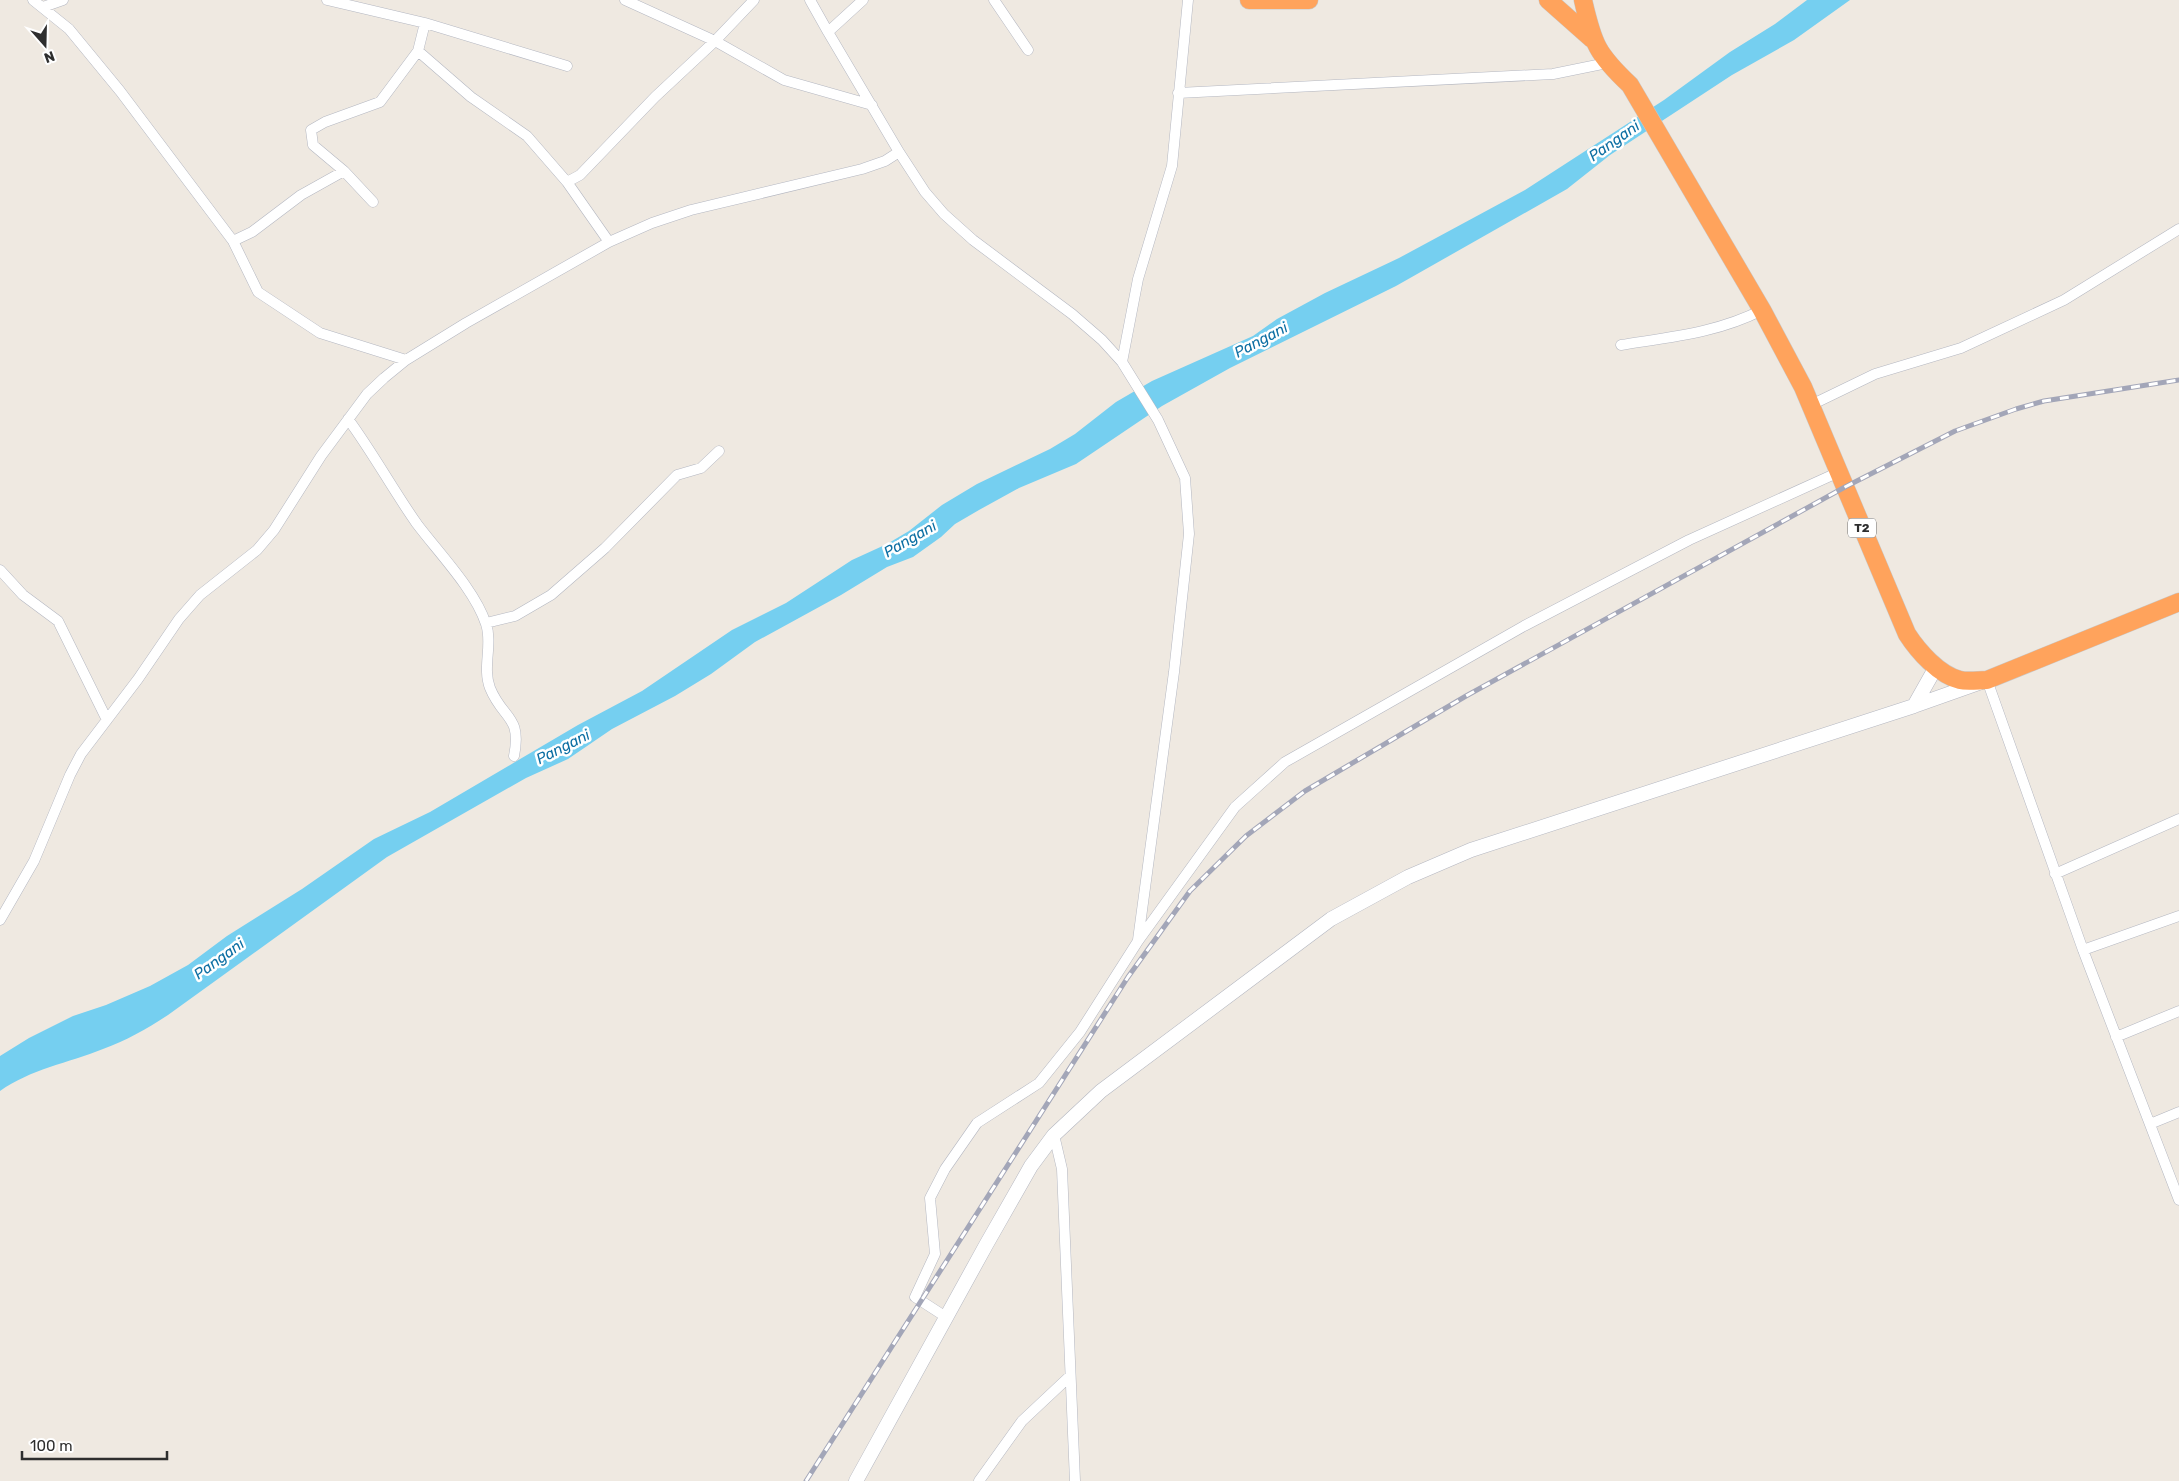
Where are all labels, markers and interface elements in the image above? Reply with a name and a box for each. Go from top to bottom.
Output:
north arrow [20,20,70,70]
text: N [42,47,57,66]
water label: Pangani [1585,117,1643,165]
water label: Pangani [1231,318,1291,362]
water label: Pangani [880,517,940,561]
road number: T2 [1848,518,1876,538]
water label: Pangani [533,726,593,768]
water label: Pangani [190,934,248,983]
scale bar [22,1428,168,1460]
text: 100 m [30,1437,72,1455]

